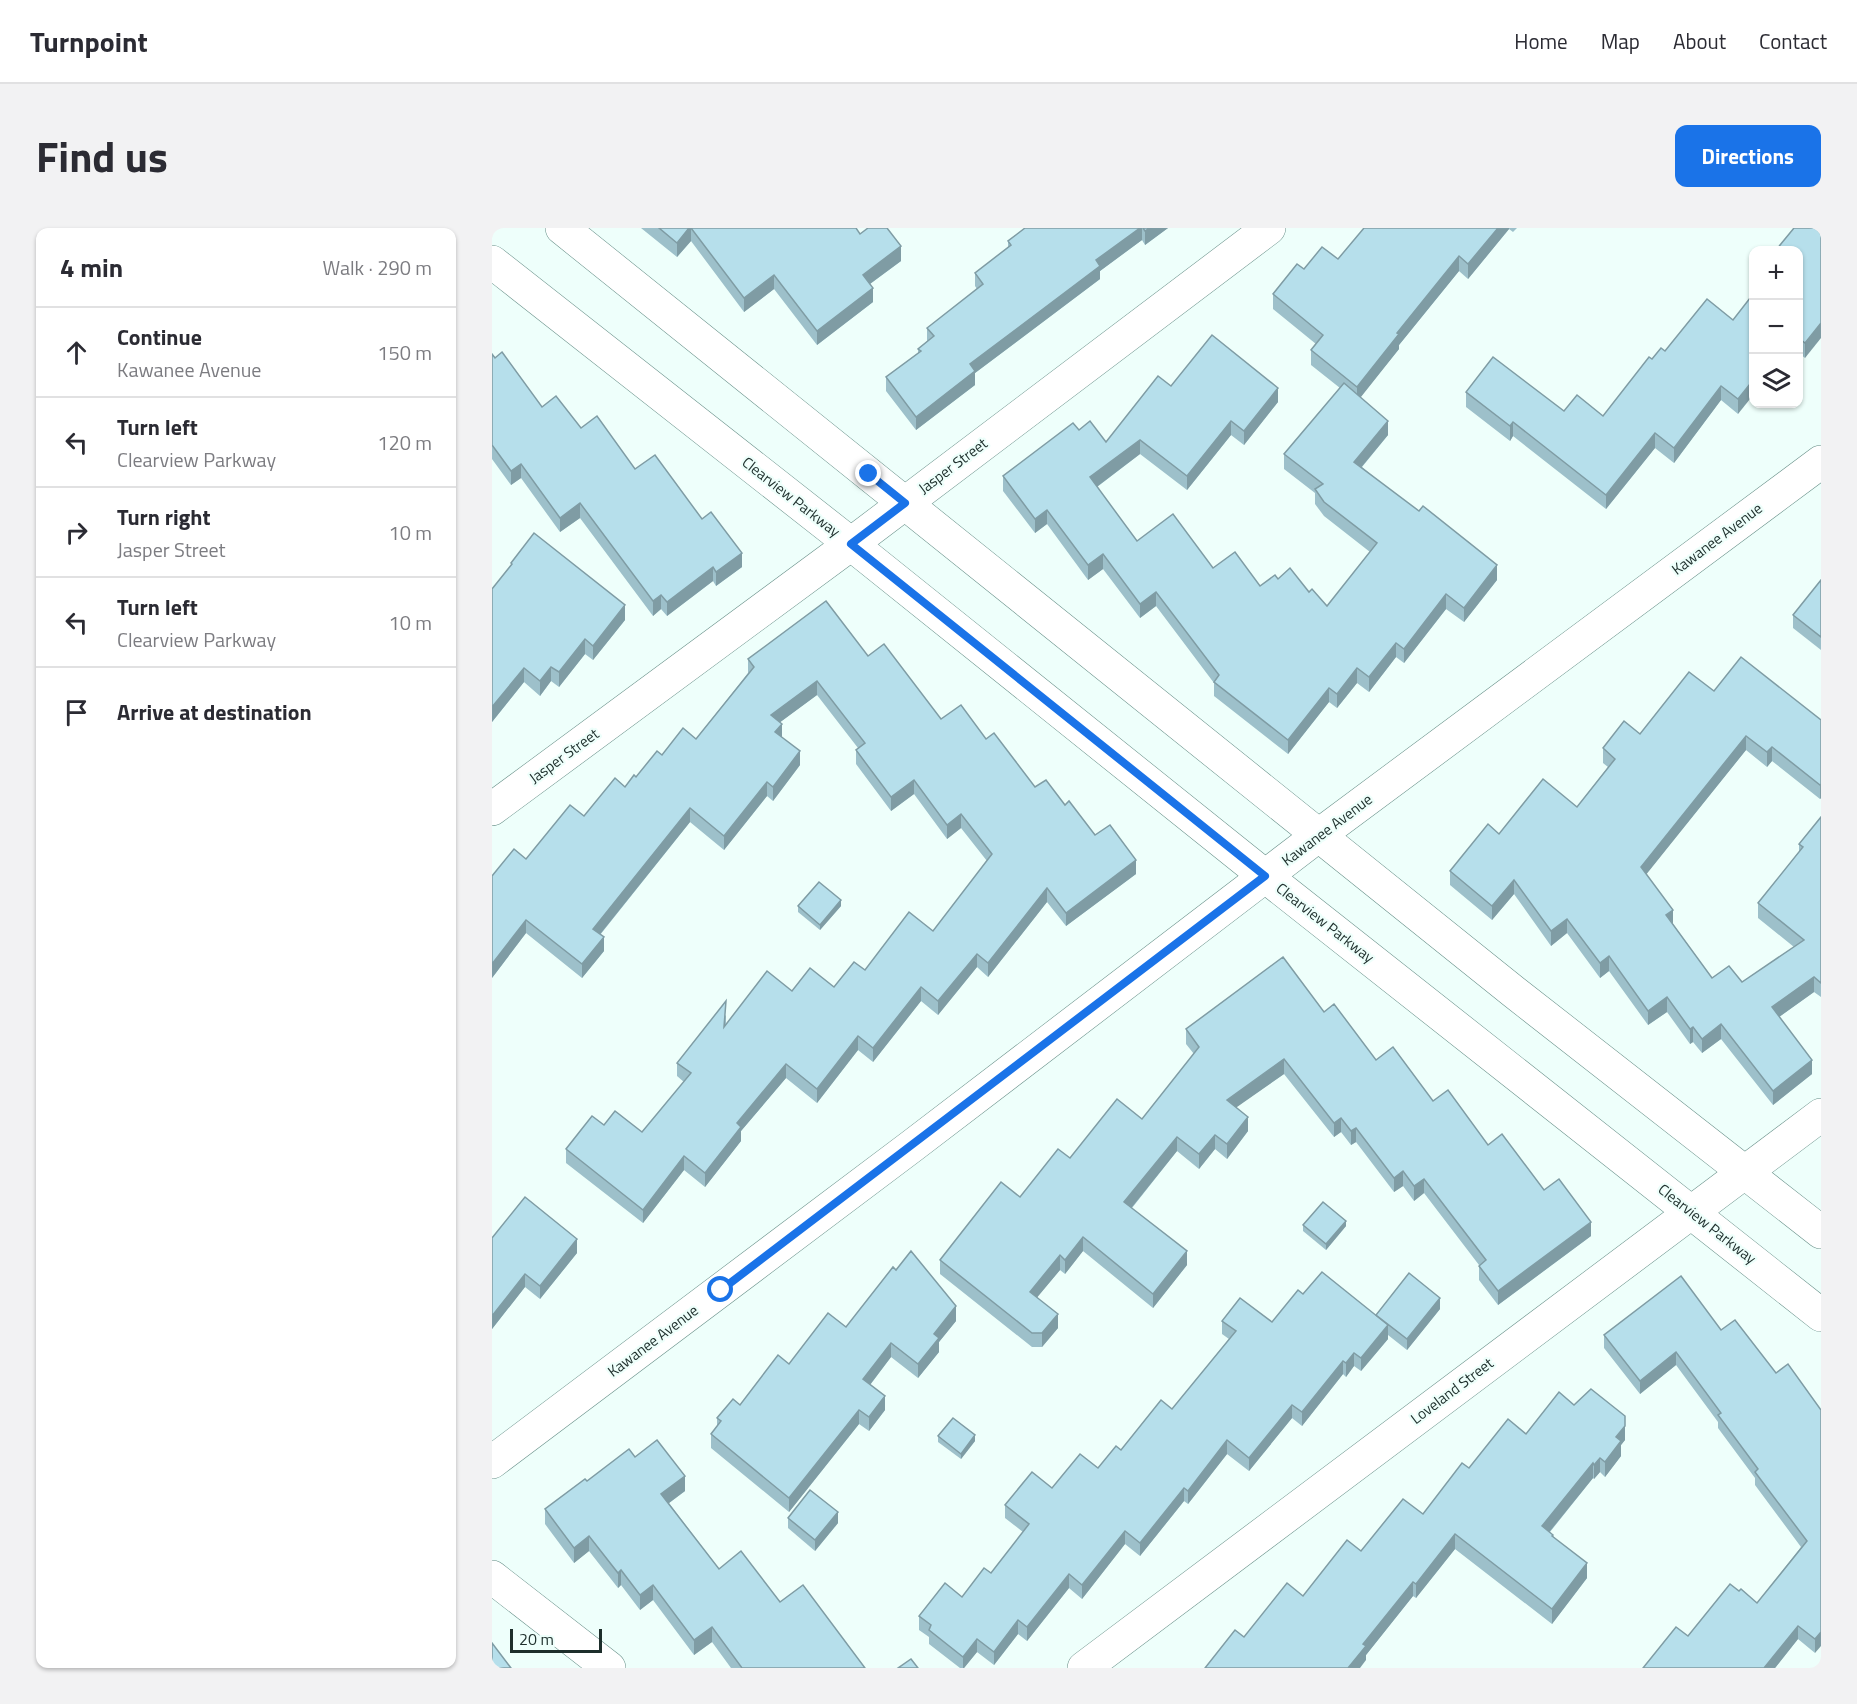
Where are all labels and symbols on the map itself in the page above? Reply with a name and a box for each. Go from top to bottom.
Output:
street label: Jasper Street [913,431,993,499]
street label: Clearview Parkway [737,451,845,542]
route end [855,460,881,486]
street label: Kawanee Avenue [1667,497,1767,580]
street label: Jasper Street [524,722,604,789]
street label: Kawanee Avenue [1277,788,1377,871]
street label: Clearview Parkway [1271,877,1379,968]
street label: Clearview Parkway [1653,1178,1761,1269]
route start [707,1276,733,1302]
street label: Kawanee Avenue [603,1299,703,1382]
street label: Loveland Street [1405,1351,1499,1429]
scale bar [510,1626,602,1654]

